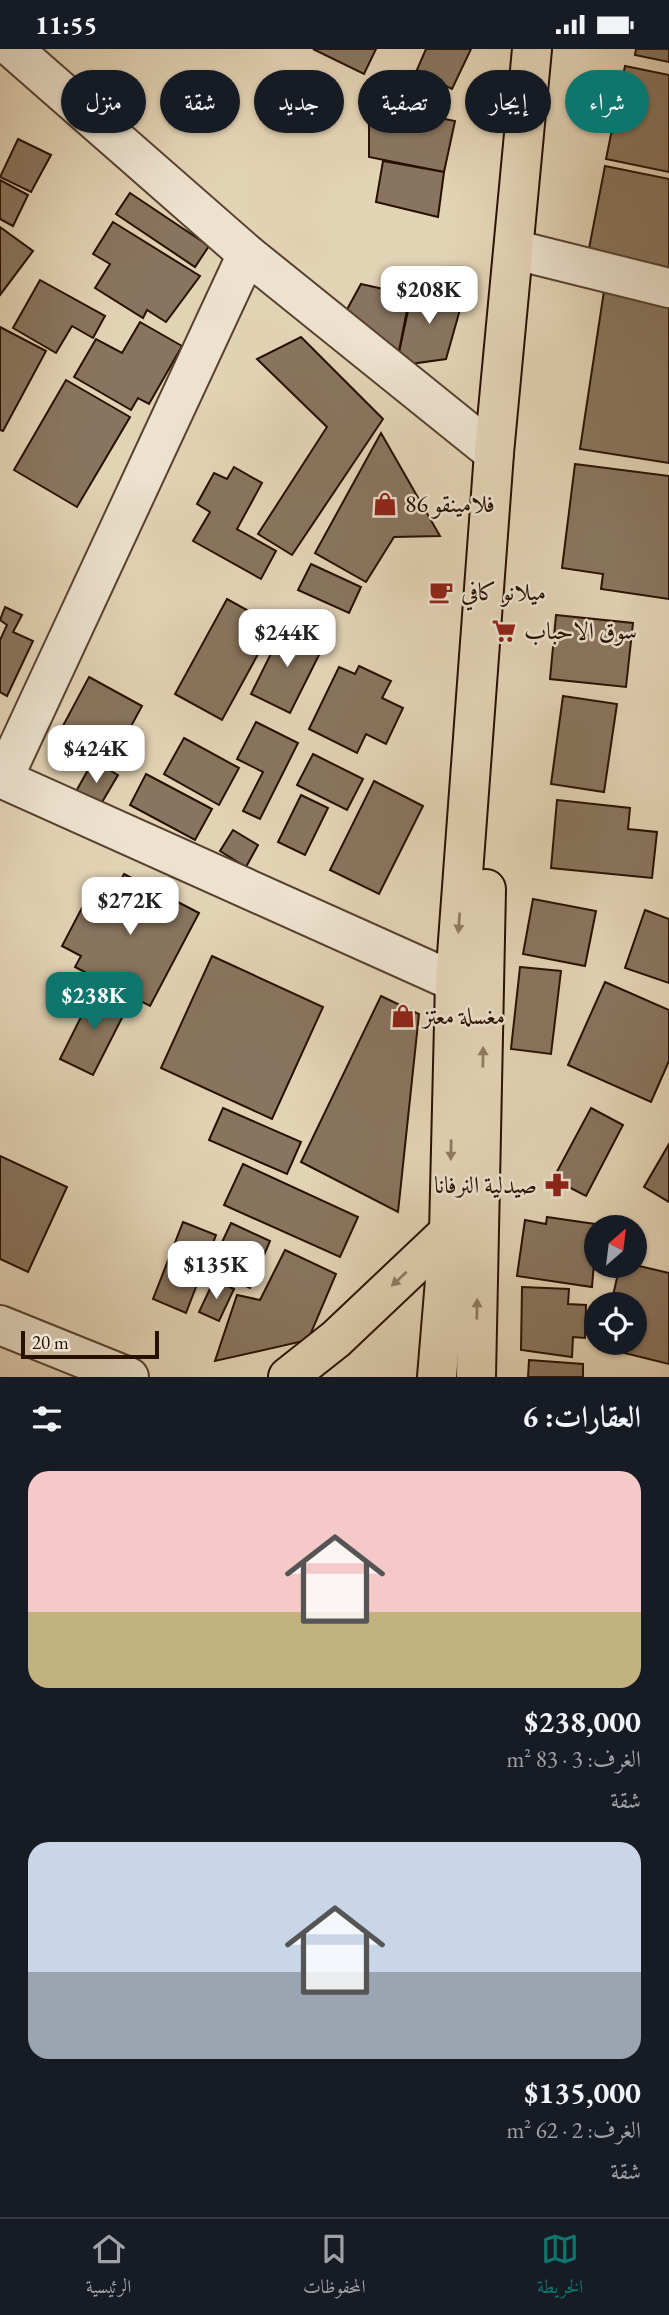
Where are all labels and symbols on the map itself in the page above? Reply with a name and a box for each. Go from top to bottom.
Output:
pin: $208K [380,267,478,326]
place label: فلامينقو 86 [405,488,495,519]
shop icon: فلامينقو 86 [371,490,399,518]
place label: ميلانو كافي [461,576,546,611]
cafe icon: ميلانو كافي [427,578,455,606]
pin: $244K [238,609,336,669]
place label: سوق الاحباب [524,615,637,646]
supermarket icon: سوق الاحباب [490,617,518,645]
pin: $424K [47,725,145,785]
pin: $272K [81,877,179,937]
one-way arrow [453,912,464,934]
pin: $238K [45,972,143,1032]
place label: مغسلة معتز [420,1000,505,1031]
shop icon: مغسلة معتز [389,1002,417,1030]
one-way arrow [477,1046,488,1068]
one-way arrow [445,1139,456,1161]
place label: صيدلية النرفانا [434,1169,537,1200]
pharmacy icon: صيدلية النرفانا [543,1171,571,1199]
north arrow [584,1215,648,1277]
pin: $135K [167,1241,265,1301]
one-way arrow [391,1271,408,1287]
one-way arrow [472,1298,483,1320]
scale bar [21,1328,159,1360]

